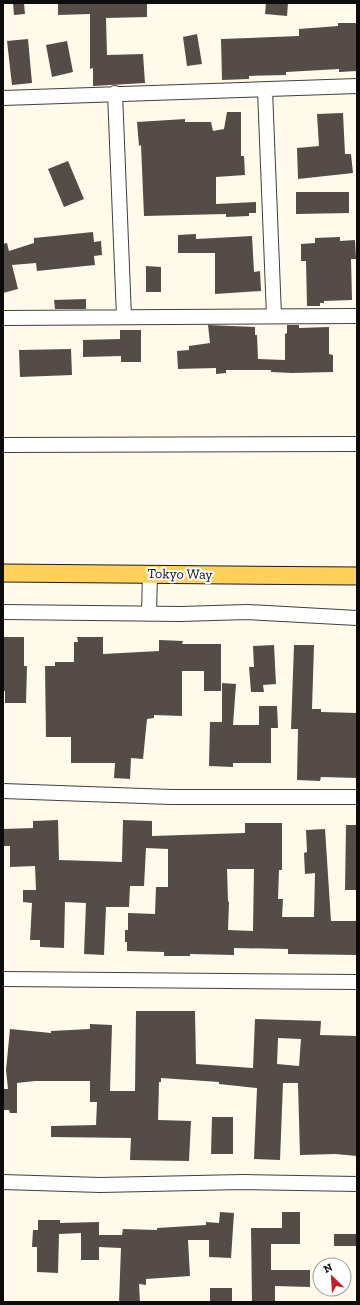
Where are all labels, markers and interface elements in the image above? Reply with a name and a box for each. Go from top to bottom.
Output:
street label: Tokyo Way [147,565,214,583]
north arrow [312,1257,352,1297]
text: N [321,1260,335,1276]

